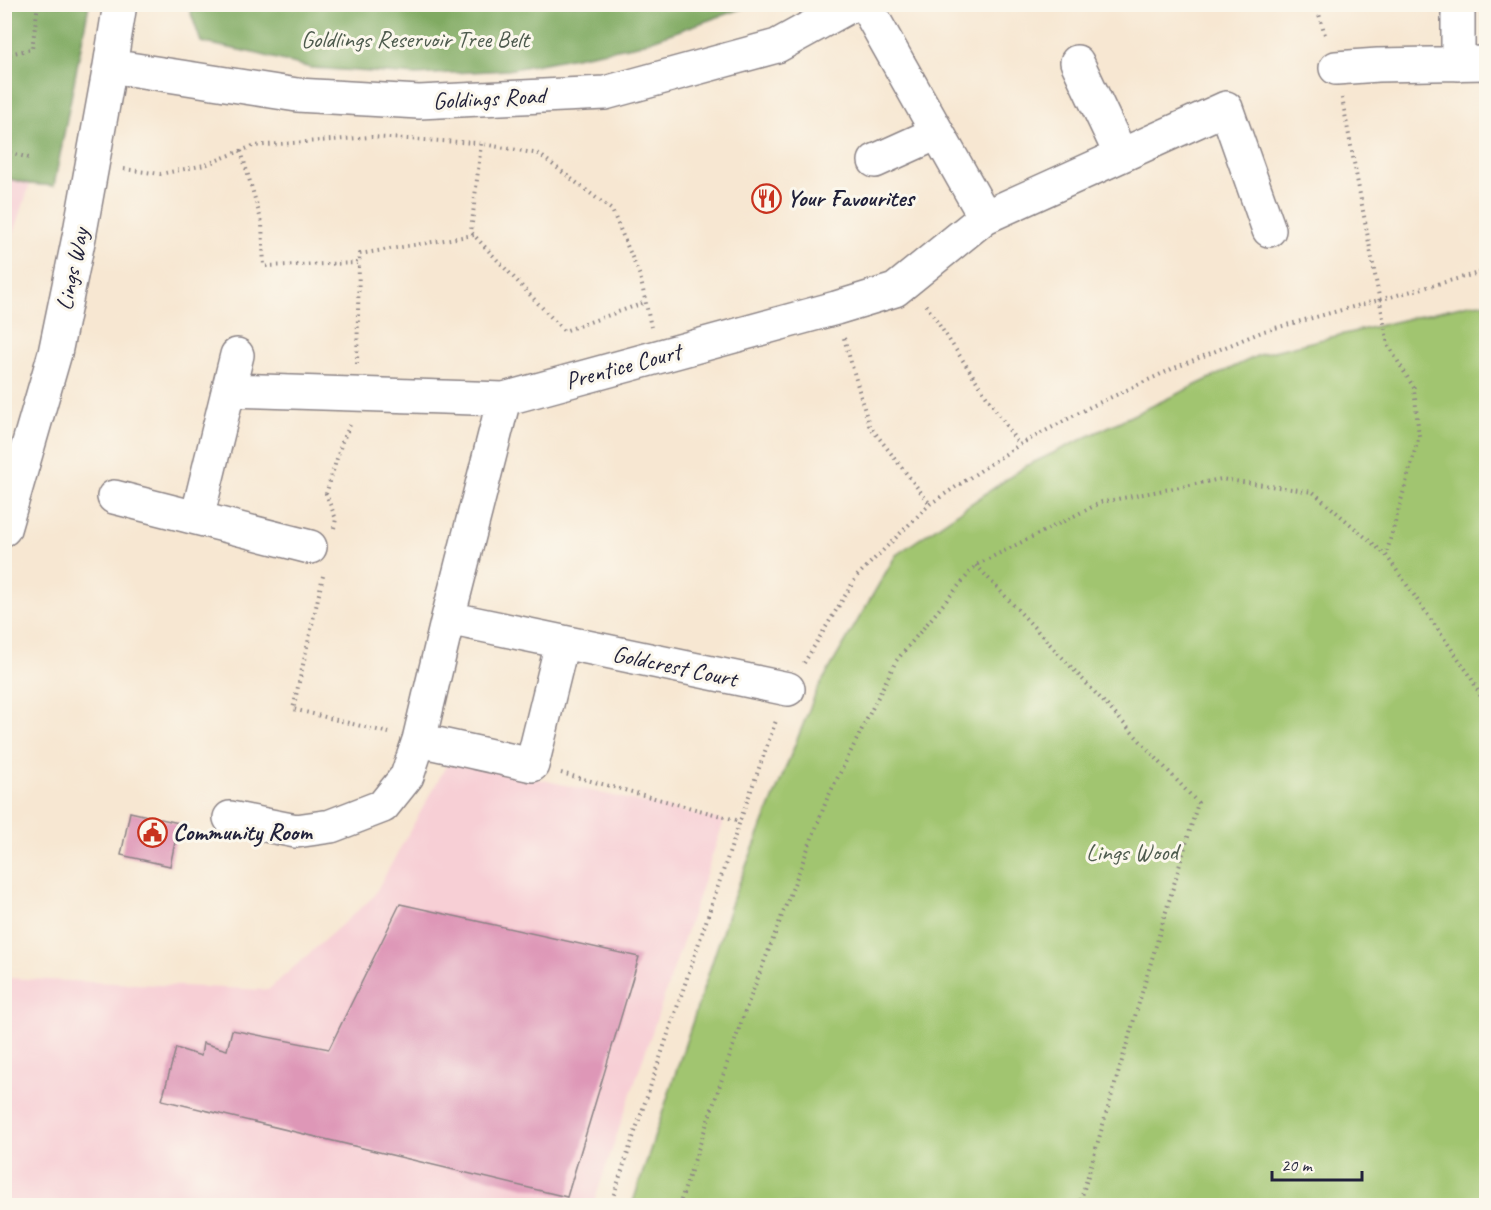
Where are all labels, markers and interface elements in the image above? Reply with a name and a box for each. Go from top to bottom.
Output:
park label: Goldlings Reservoir Tree Belt [301,24,531,54]
street label: Goldings Road [432,80,550,116]
restaurant icon: Your Favourites [750,182,782,214]
place label: Your Favourites [787,183,916,213]
street label: Lings Way [49,223,96,313]
street label: Prentice Court [562,335,687,396]
street label: Goldcrest Court [610,638,742,694]
public building icon: Community Room [136,816,168,848]
place label: Community Room [173,817,313,847]
park label: Lings Wood [1086,837,1182,867]
scale bar [1272,1144,1362,1182]
text: 20 m [1281,1154,1314,1176]

